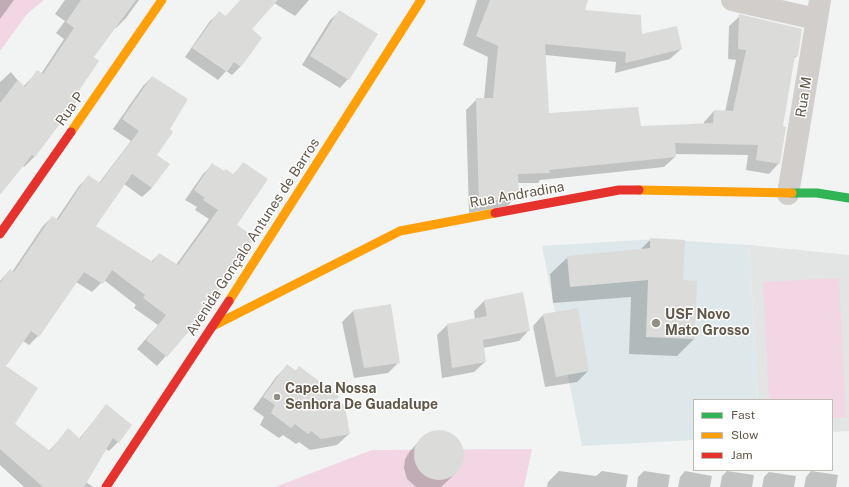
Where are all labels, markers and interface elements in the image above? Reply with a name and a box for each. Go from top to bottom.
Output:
street label: Rua M [792,75,816,119]
street label: Rua P [52,89,88,129]
street label: Avenida Gonçalo Antunes de Barros [183,135,323,339]
street label: Rua Andradina [468,178,566,212]
place label: USF Novo Mato Grosso [665,307,749,340]
marker: USF Novo Mato Grosso [650,317,662,329]
place label: Capela Nossa Senhora De Guadalupe [285,381,438,414]
marker: Capela Nossa Senhora De Guadalupe [272,392,282,402]
legend [693,399,833,471]
text: Fast [731,408,755,422]
text: Slow [731,428,758,442]
text: Jam [731,448,753,462]

